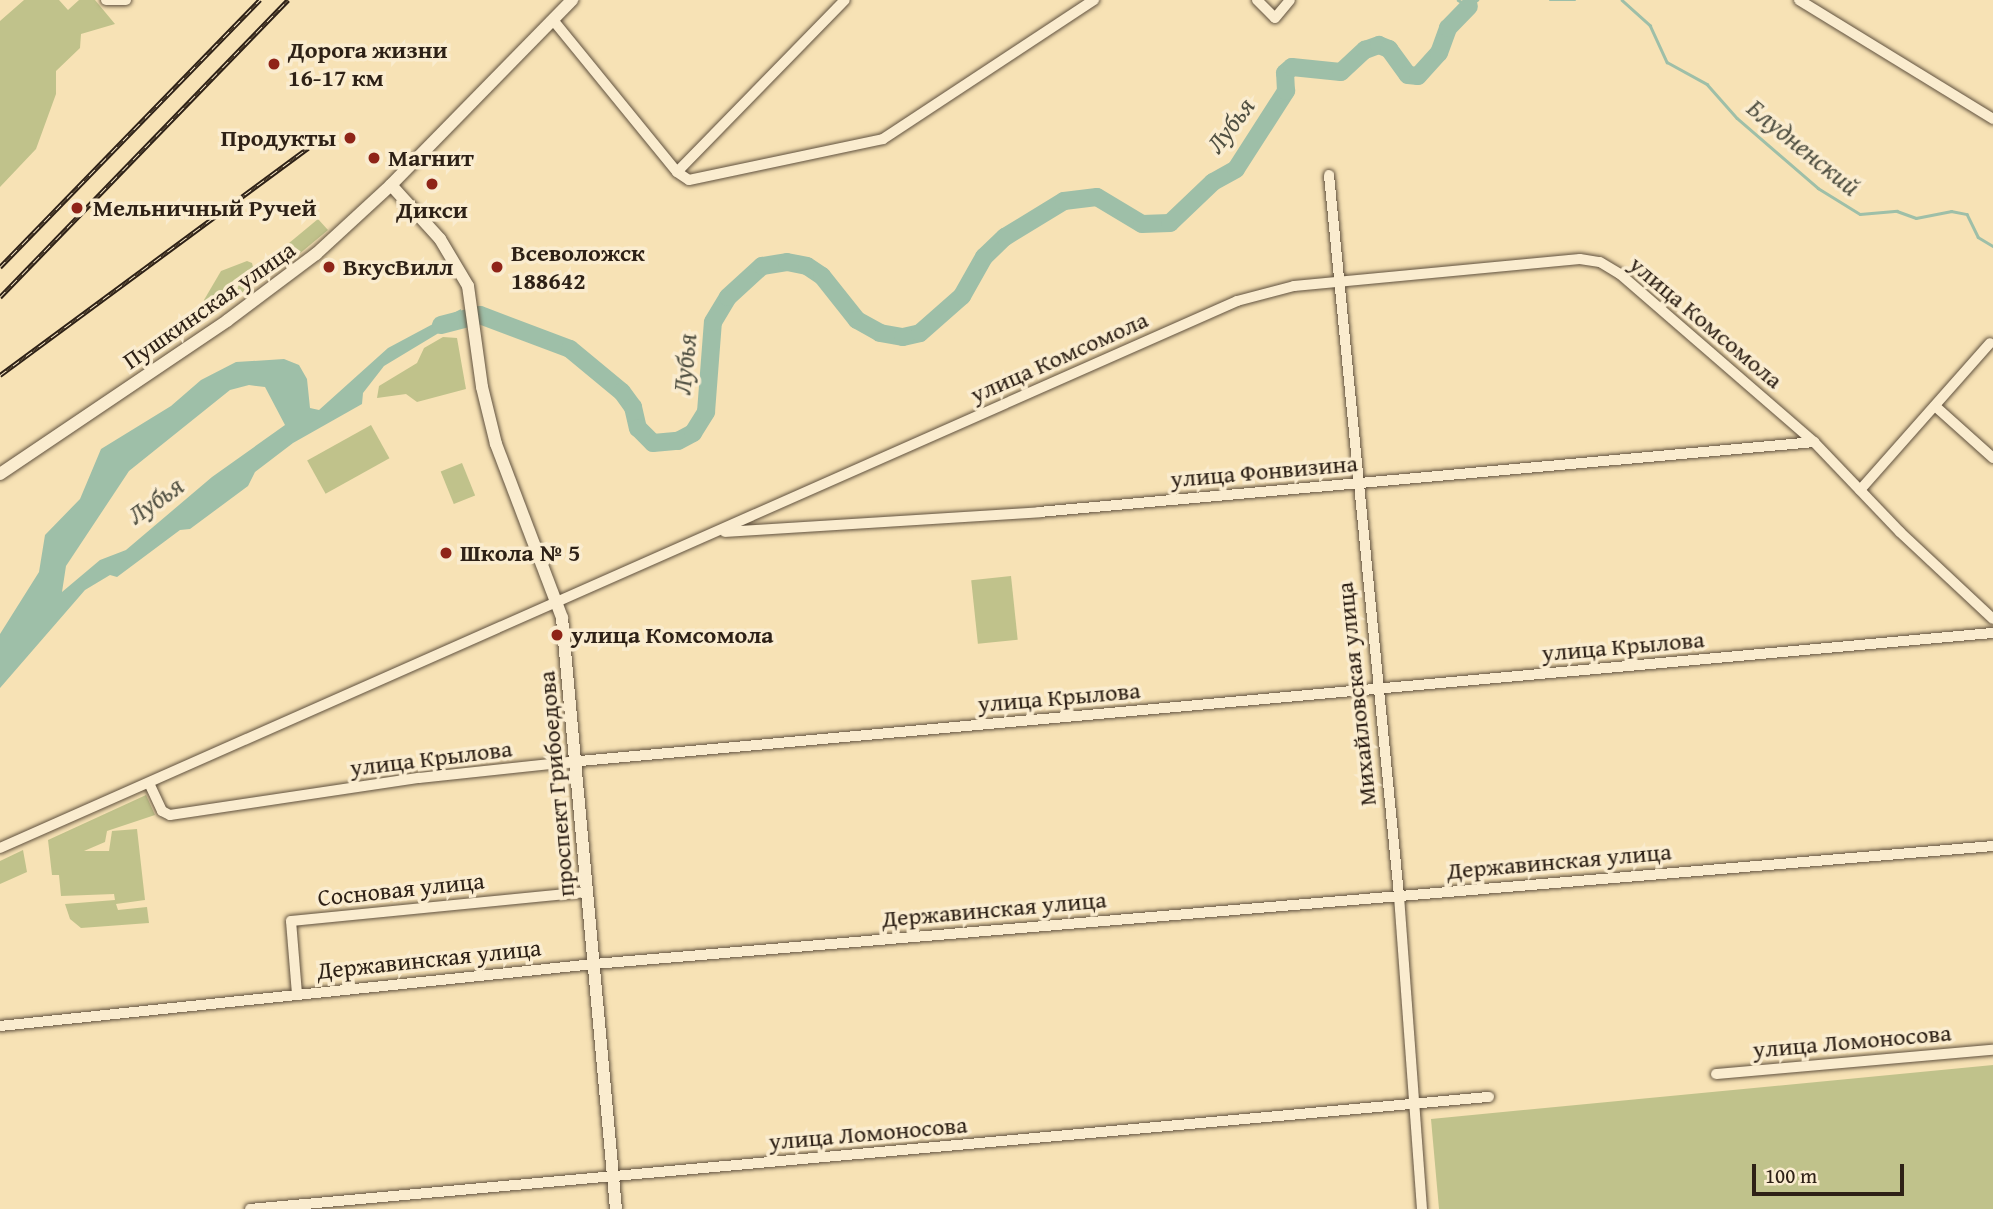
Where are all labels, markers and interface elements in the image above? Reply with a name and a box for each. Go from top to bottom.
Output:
place label: Дорога жизни 16-17 км [288,36,448,92]
marker: Дорога жизни 16-17 км [266,56,282,72]
water label: Лубья [1199,91,1261,159]
water label: Блудненский [1741,92,1867,202]
place label: Продукты [221,124,336,152]
marker: Продукты [342,130,358,146]
place label: Магнит [388,144,474,172]
marker: Магнит [366,150,382,166]
marker: Дикси [424,176,440,192]
place label: Мельничный Ручей [93,194,316,222]
place label: Дикси [396,196,468,224]
marker: Мельничный Ручей [67,198,87,218]
street label: Пушкинская улица [117,235,301,375]
place label: Всеволожск 188642 [511,239,645,295]
street label: улица Комсомола [1624,250,1788,394]
place label: ВкусВилл [343,253,453,281]
marker: ВкусВилл [321,259,337,275]
marker: Всеволожск 188642 [489,259,505,275]
street label: улица Комсомола [966,305,1152,409]
water label: Лубья [666,332,702,396]
street label: улица Фонвизина [1169,448,1359,494]
water label: Лубья [121,469,189,531]
place label: Школа № 5 [460,539,580,567]
marker: Школа № 5 [438,545,454,561]
street label: Михайловская улица [1330,581,1382,807]
place label: улица Комсомола [571,621,774,649]
street label: улица Крылова [1540,625,1706,667]
marker: улица Комсомола [549,627,565,643]
street label: проспект Грибоедова [532,670,580,898]
street label: улица Крылова [976,676,1142,718]
street label: улица Крылова [348,734,514,782]
street label: Державинская улица [1446,837,1672,885]
street label: Сосновая улица [316,866,486,912]
street label: Державинская улица [881,885,1107,933]
street label: Державинская улица [315,933,543,985]
street label: улица Ломоносова [1752,1018,1952,1064]
street label: улица Ломоносова [768,1110,968,1156]
scale bar [1755,1150,1907,1194]
text: 100 m [1765,1160,1817,1191]

